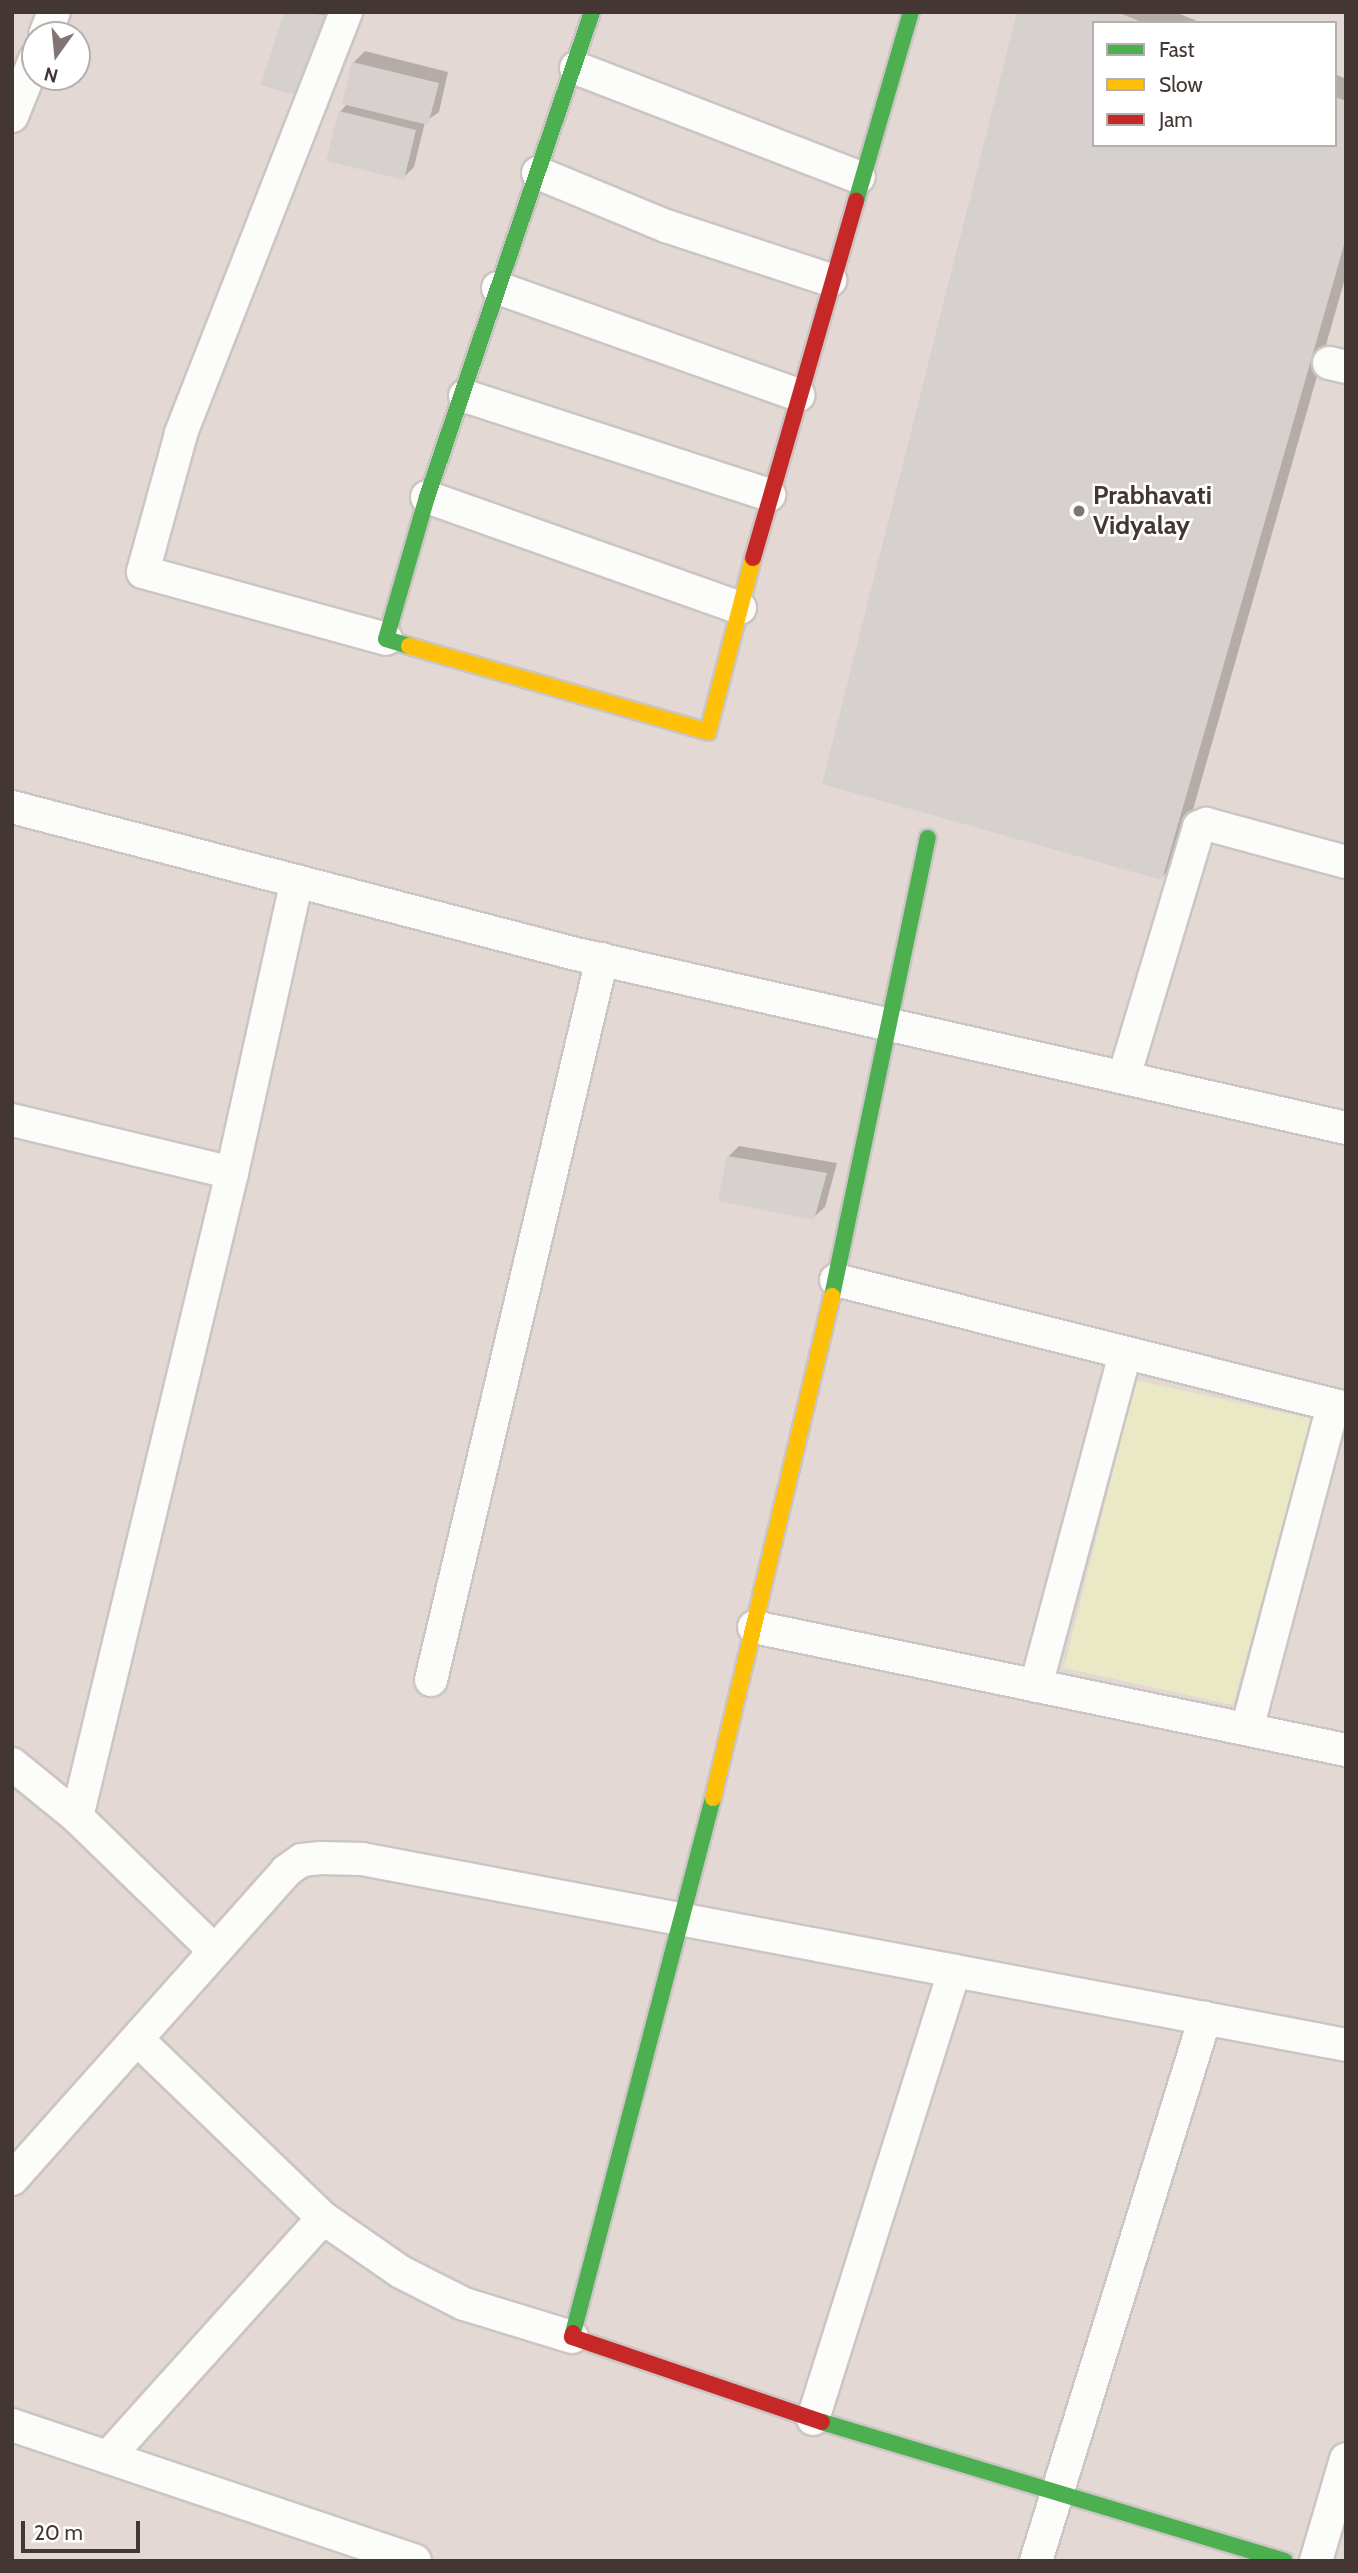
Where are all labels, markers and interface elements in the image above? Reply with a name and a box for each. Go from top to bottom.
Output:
north arrow [21,21,91,91]
legend [1092,21,1337,147]
text: Fast [1159,37,1195,62]
text: N [41,62,60,88]
text: Slow [1159,72,1203,97]
text: Jam [1159,107,1193,132]
place label: Prabhavati Vidyalay [1093,480,1212,542]
marker: Prabhavati Vidyalay [1071,503,1087,519]
scale bar [24,2506,144,2550]
text: 20 m [34,2520,83,2545]

